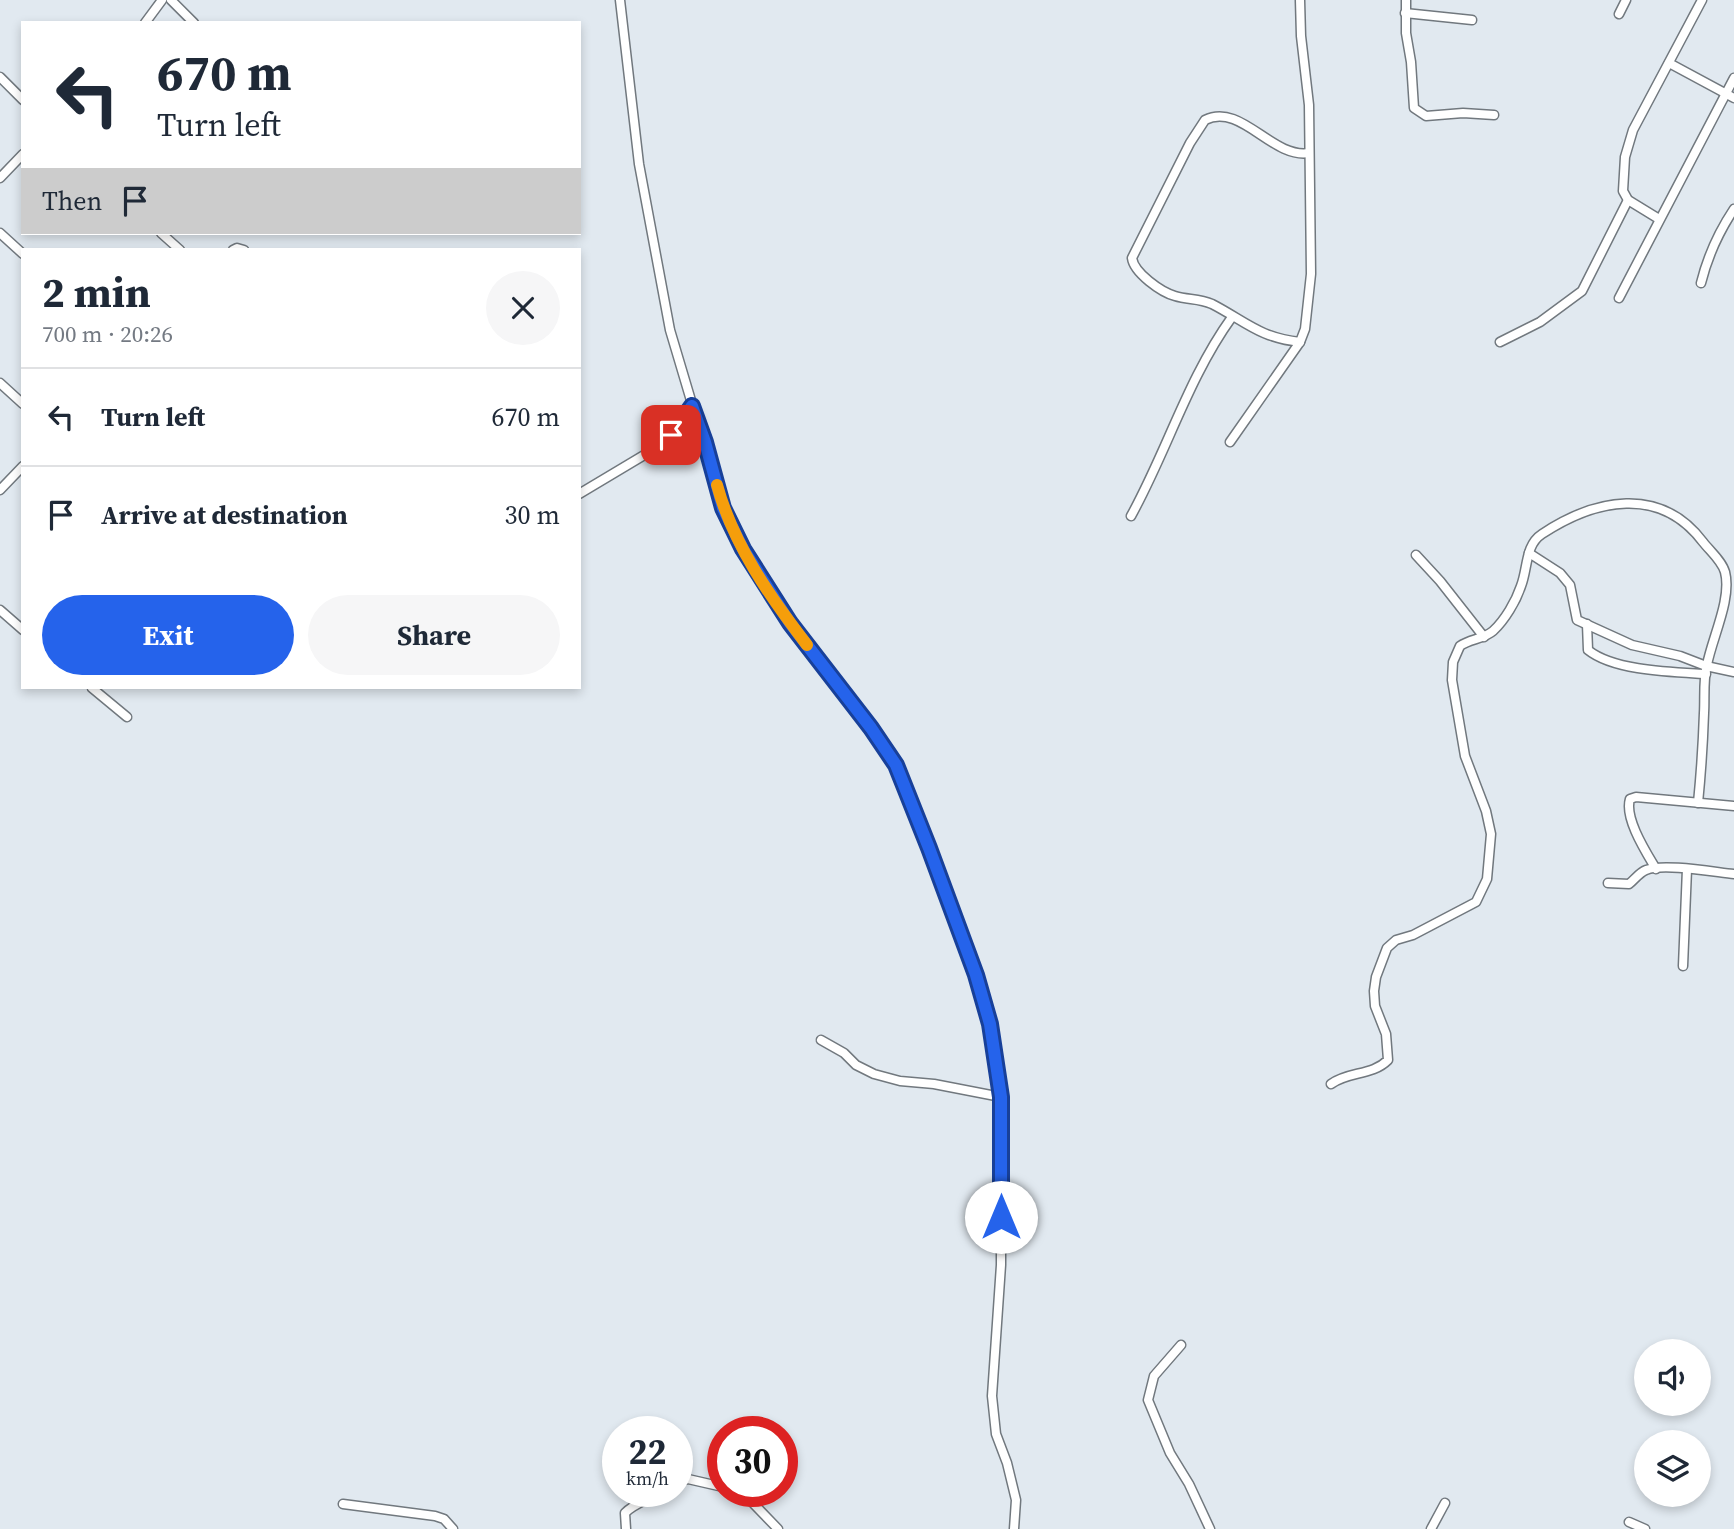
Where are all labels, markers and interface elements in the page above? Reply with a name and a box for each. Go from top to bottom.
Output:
text: 670 m [157,39,292,106]
icon: left [42,49,133,140]
text: Turn left [157,103,281,147]
icon: arrive [116,182,154,220]
text: Then [42,183,102,219]
text: 2 min [42,263,151,321]
button: close [486,271,560,345]
text: 700 m · 20:26 [42,318,173,350]
icon: left [42,398,80,436]
text: Turn left [101,399,205,435]
text: 670 m [492,399,560,435]
pin [641,405,701,465]
icon: arrive [652,416,690,454]
icon: arrive [42,496,80,534]
text: Arrive at destination [101,497,348,533]
text: 30 m [505,497,560,533]
button: Exit [42,595,294,675]
button: Share [308,595,560,675]
position arrow [964,1180,1038,1254]
map controls [1634,1339,1711,1507]
button: sound [1634,1339,1711,1416]
speed limit sign: 30 [707,1416,798,1507]
text: 22 [629,1428,666,1476]
button: layers [1634,1430,1711,1507]
text: km/h [626,1466,669,1491]

